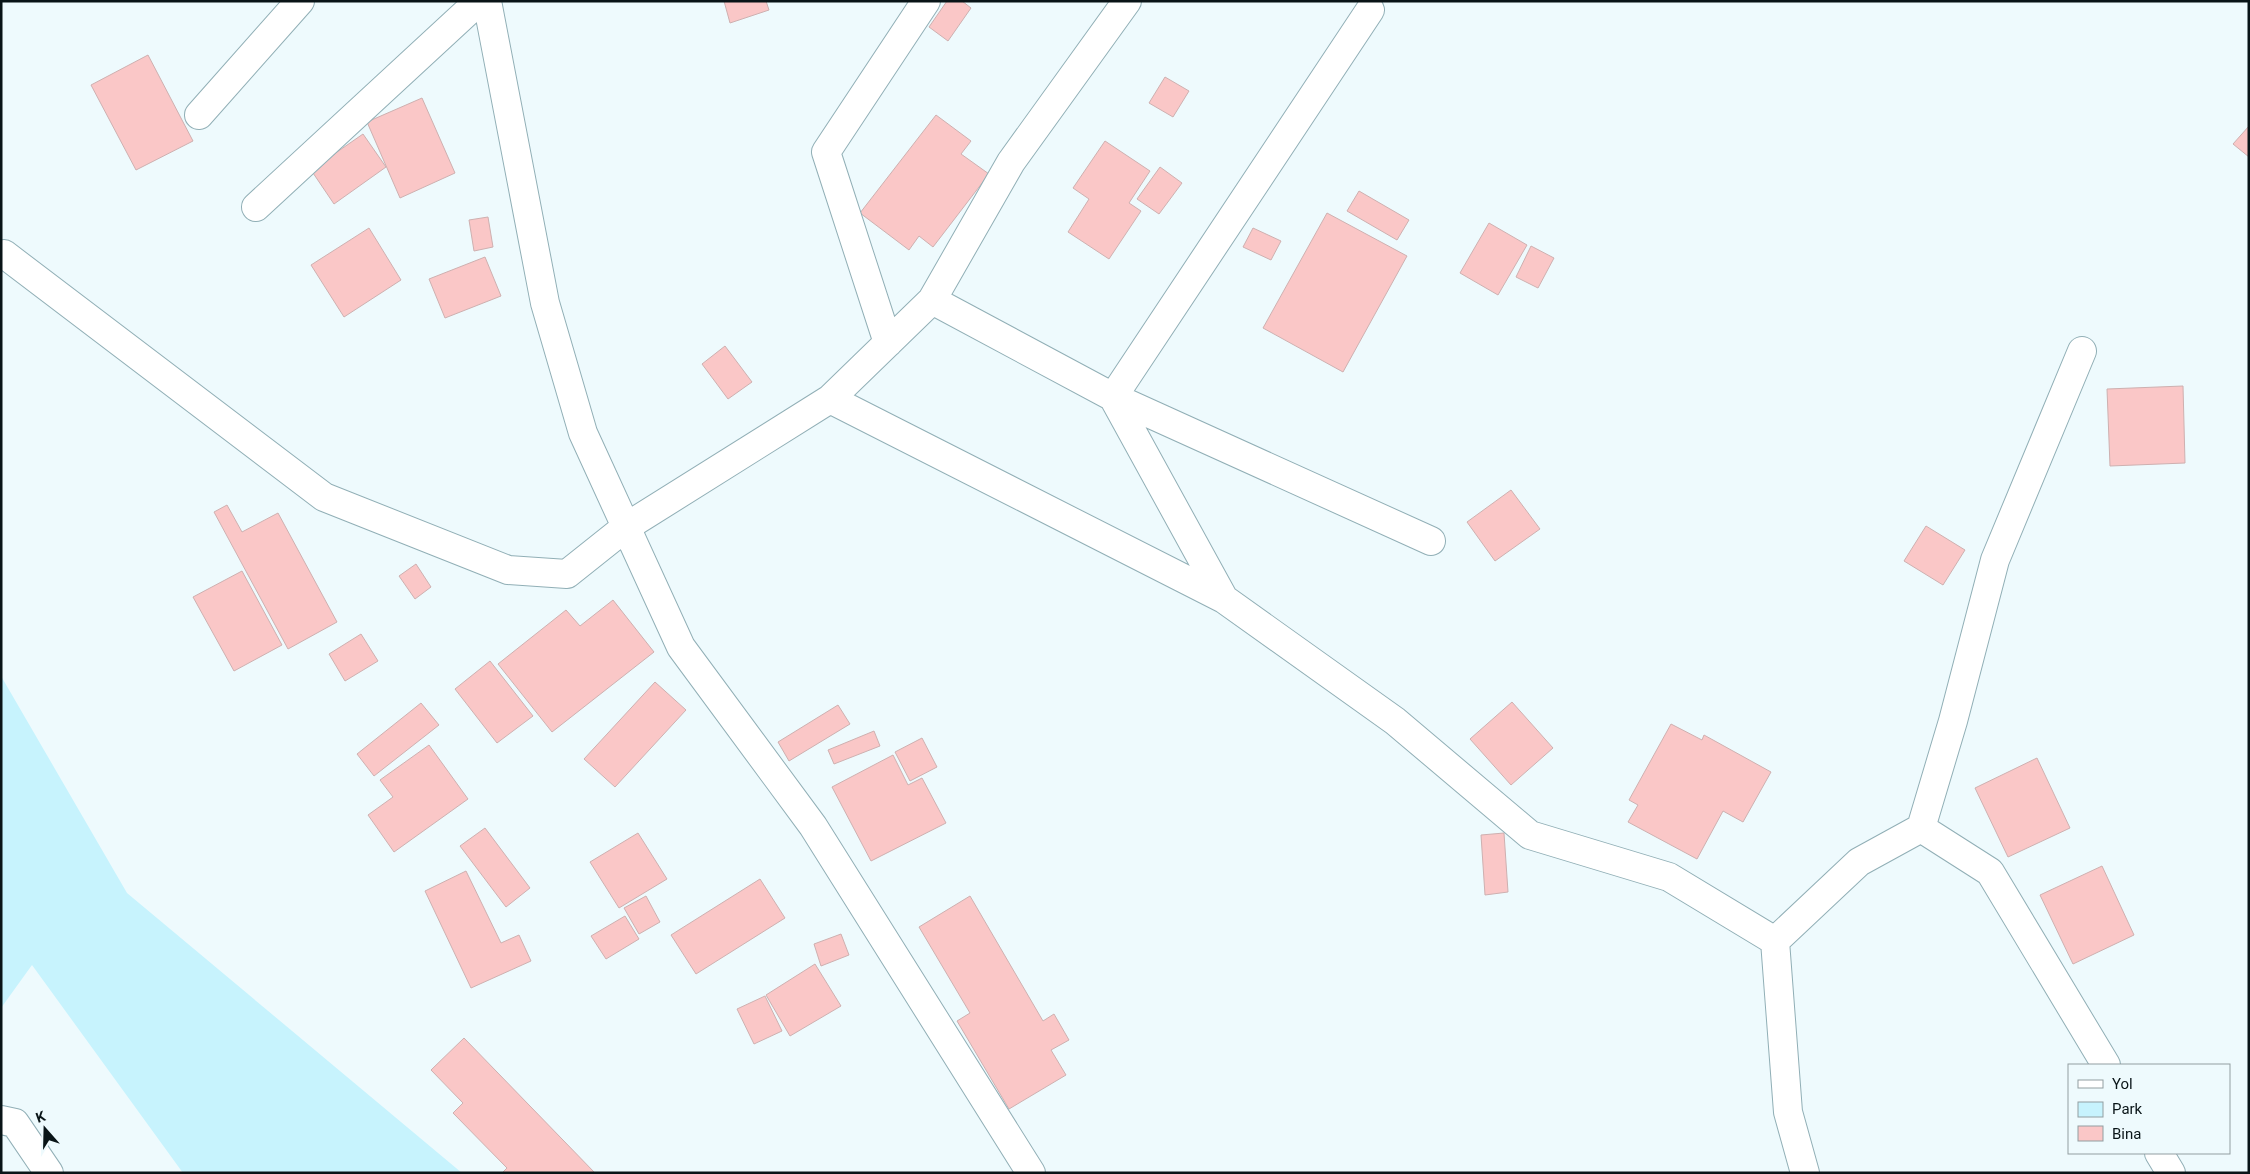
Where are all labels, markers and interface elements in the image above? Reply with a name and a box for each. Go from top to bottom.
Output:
legend [2068,1064,2230,1154]
text: Yol [2112,1075,2133,1093]
text: Park [2112,1100,2143,1118]
north arrow [20,1104,70,1154]
text: K [34,1108,48,1126]
text: Bina [2112,1125,2141,1143]

